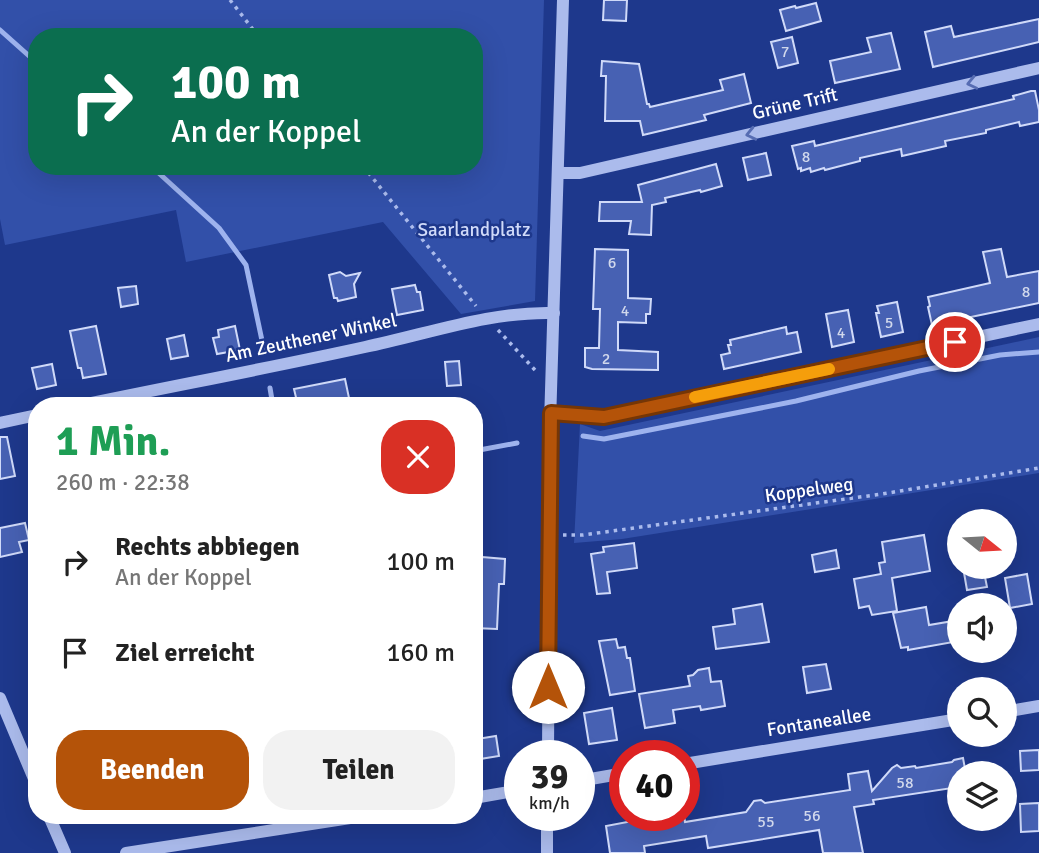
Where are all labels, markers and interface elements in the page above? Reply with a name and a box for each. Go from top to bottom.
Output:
house number: 7 [781,42,789,62]
text: 100 m [171,52,301,112]
icon: right [56,56,147,147]
one-way arrow [967,75,979,89]
street label: Grüne Trift [750,83,840,125]
text: An der Koppel [171,112,361,151]
one-way arrow [745,126,757,140]
house number: 8 [802,147,810,167]
park label: Saarlandplatz [417,218,531,242]
house number: 6 [608,253,616,273]
house number: 8 [1022,282,1030,302]
house number: 4 [621,301,630,321]
street label: Am Zeuthener Winkel [223,308,399,368]
pin [925,312,985,372]
house number: 5 [885,313,893,333]
house number: 4 [837,323,846,343]
icon: arrive [936,323,974,361]
house number: 2 [602,349,610,369]
text: 1 Min. [56,416,170,467]
button: close [381,420,455,494]
text: 260 m · 22:38 [56,468,190,497]
street label: Koppelweg [763,472,855,508]
north arrow [947,509,1017,579]
map controls [947,509,1017,831]
text: Rechts abbiegen [115,531,300,563]
icon: right [56,543,94,581]
text: 100 m [386,546,455,578]
text: An der Koppel [115,563,252,592]
button: sound [947,593,1017,663]
icon: arrive [56,634,94,672]
text: Ziel erreicht [115,637,255,669]
text: 160 m [386,637,455,669]
position arrow [511,650,585,724]
button: search [947,677,1017,747]
street label: Fontaneallee [765,702,873,742]
button: Beenden [56,730,249,810]
button: Teilen [263,730,455,810]
speed limit sign: 40 [609,740,700,831]
text: 39 [531,755,568,798]
button: layers [947,761,1017,831]
house number: 58 [896,773,914,793]
text: km/h [529,792,570,814]
house number: 56 [803,806,821,826]
house number: 55 [757,812,775,832]

